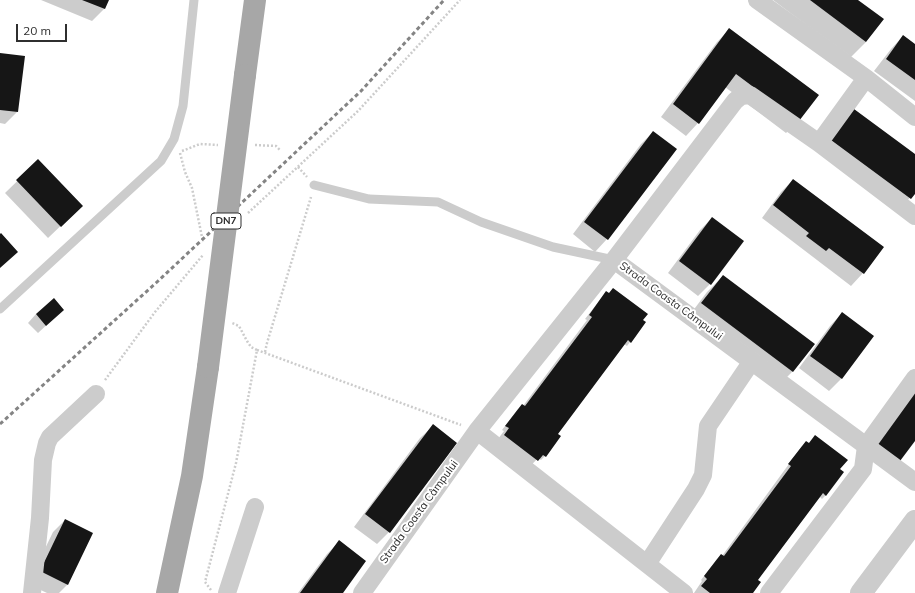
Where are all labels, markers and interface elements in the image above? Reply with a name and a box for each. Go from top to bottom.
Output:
scale bar [18,16,69,42]
text: 20 m [23,23,51,38]
road number: DN7 [211,213,241,229]
street label: Strada Coasta Câmpului [617,259,725,343]
street label: Strada Coasta Câmpului [377,458,461,566]

